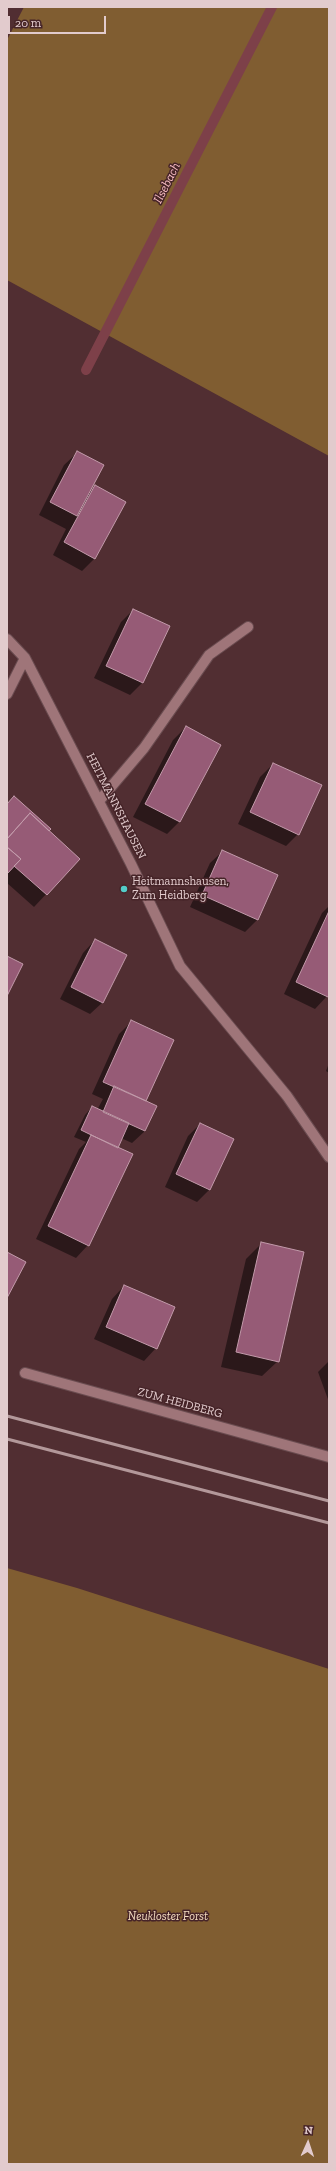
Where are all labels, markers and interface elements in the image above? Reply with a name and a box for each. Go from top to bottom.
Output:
scale bar [10,8,108,34]
text: 20 m [15,16,41,30]
water label: Ilsebach [150,160,184,206]
street label: HEITMANNSHAUSEN [83,751,149,861]
place label: Heitmannshausen, Zum Heidberg [132,875,229,903]
marker: Heitmannshausen, Zum Heidberg [119,884,129,894]
street label: ZUM HEIDBERG [136,1385,224,1421]
park label: Neukloster Forst [128,1910,208,1924]
north arrow [288,2123,328,2163]
text: N [304,2124,313,2137]

